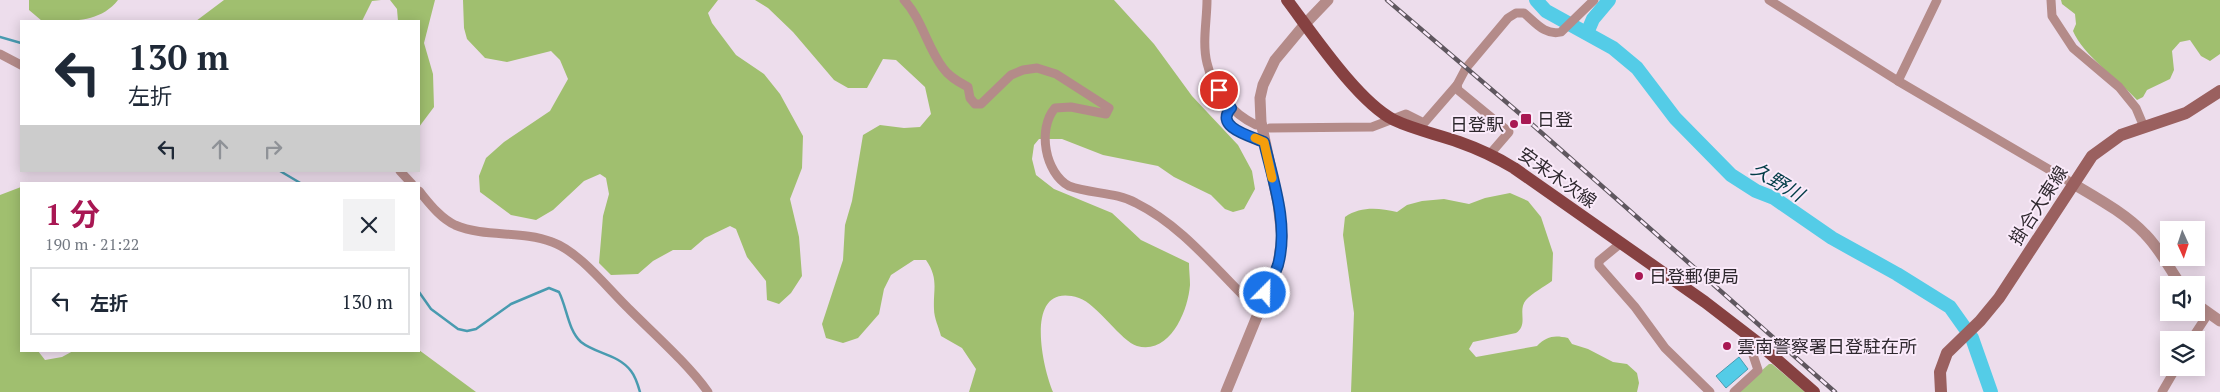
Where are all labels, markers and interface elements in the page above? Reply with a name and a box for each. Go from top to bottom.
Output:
text: 130 m [128,34,229,80]
icon: left [45,40,110,105]
pin [1198,69,1240,111]
icon: arrive [1205,76,1233,104]
text: 左折 [128,81,172,110]
place label: 日登 [1537,107,1573,131]
place label: 日登駅 [1450,112,1504,136]
marker: 日登 [1519,112,1533,126]
marker: 日登駅 [1508,118,1520,130]
icon: left [153,135,181,163]
icon: ahead [206,135,234,163]
icon: right [259,135,287,163]
street label: 安来木次線 [1514,141,1602,213]
water label: 久野川 [1747,156,1811,207]
street label: 掛合大東線 [2003,161,2073,249]
text: 1 分 [45,194,100,234]
button: close [343,199,395,251]
north arrow [2160,221,2205,266]
map controls [2160,221,2205,376]
text: 190 m · 21:22 [45,233,139,255]
place label: 日登郵便局 [1649,264,1739,288]
position arrow [1238,266,1290,318]
marker: 日登郵便局 [1633,270,1645,282]
button: sound [2160,276,2205,321]
icon: left [47,287,75,315]
text: 130 m [342,289,393,314]
text: 左折 [90,290,128,315]
button: layers [2160,331,2205,376]
place label: 雲南警察署日登駐在所 [1737,334,1917,358]
marker: 雲南警察署日登駐在所 [1721,340,1733,352]

